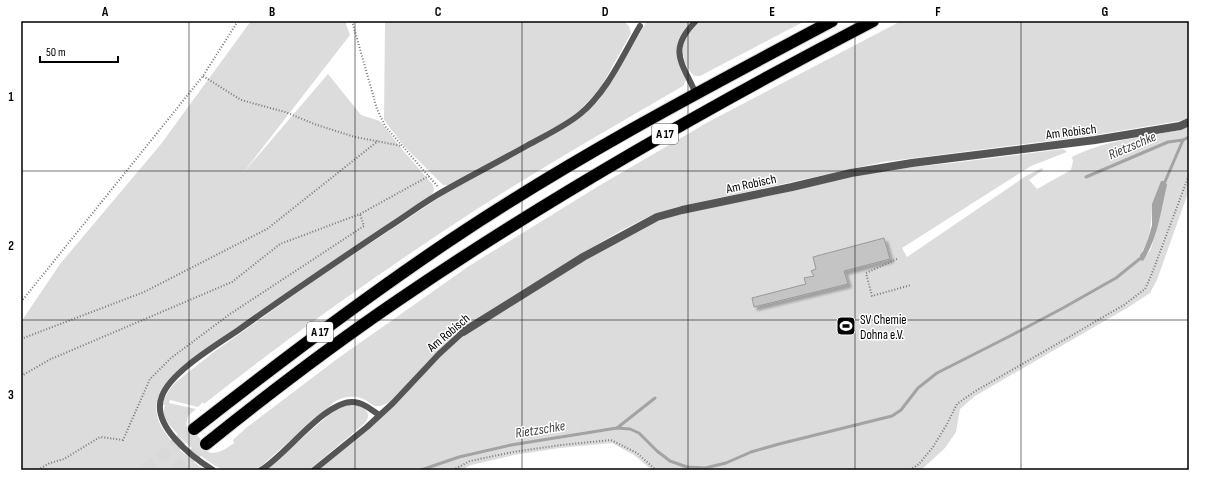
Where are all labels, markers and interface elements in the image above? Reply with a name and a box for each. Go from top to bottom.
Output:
text: A [101,4,109,20]
text: B [269,4,275,20]
text: C [435,4,442,20]
text: D [602,4,609,20]
text: E [769,4,775,20]
text: F [935,4,941,20]
text: G [1102,4,1109,20]
scale bar [40,38,118,64]
text: 50 m [46,45,66,60]
text: 1 [8,89,14,105]
street label: Am Robisch [1044,121,1097,143]
road number: A 17 [652,124,678,144]
water label: Rietzschke [1106,128,1159,163]
street label: Am Robisch [724,171,778,197]
text: 2 [8,238,14,254]
street label: Am Robisch [423,310,473,356]
place label: SV Chemie Dohna e.V. [860,312,907,343]
sports icon: SV Chemie Dohna e.V. [835,315,857,337]
road number: A 17 [307,322,333,342]
text: 3 [8,387,14,403]
water label: Rietzschke [514,417,567,442]

